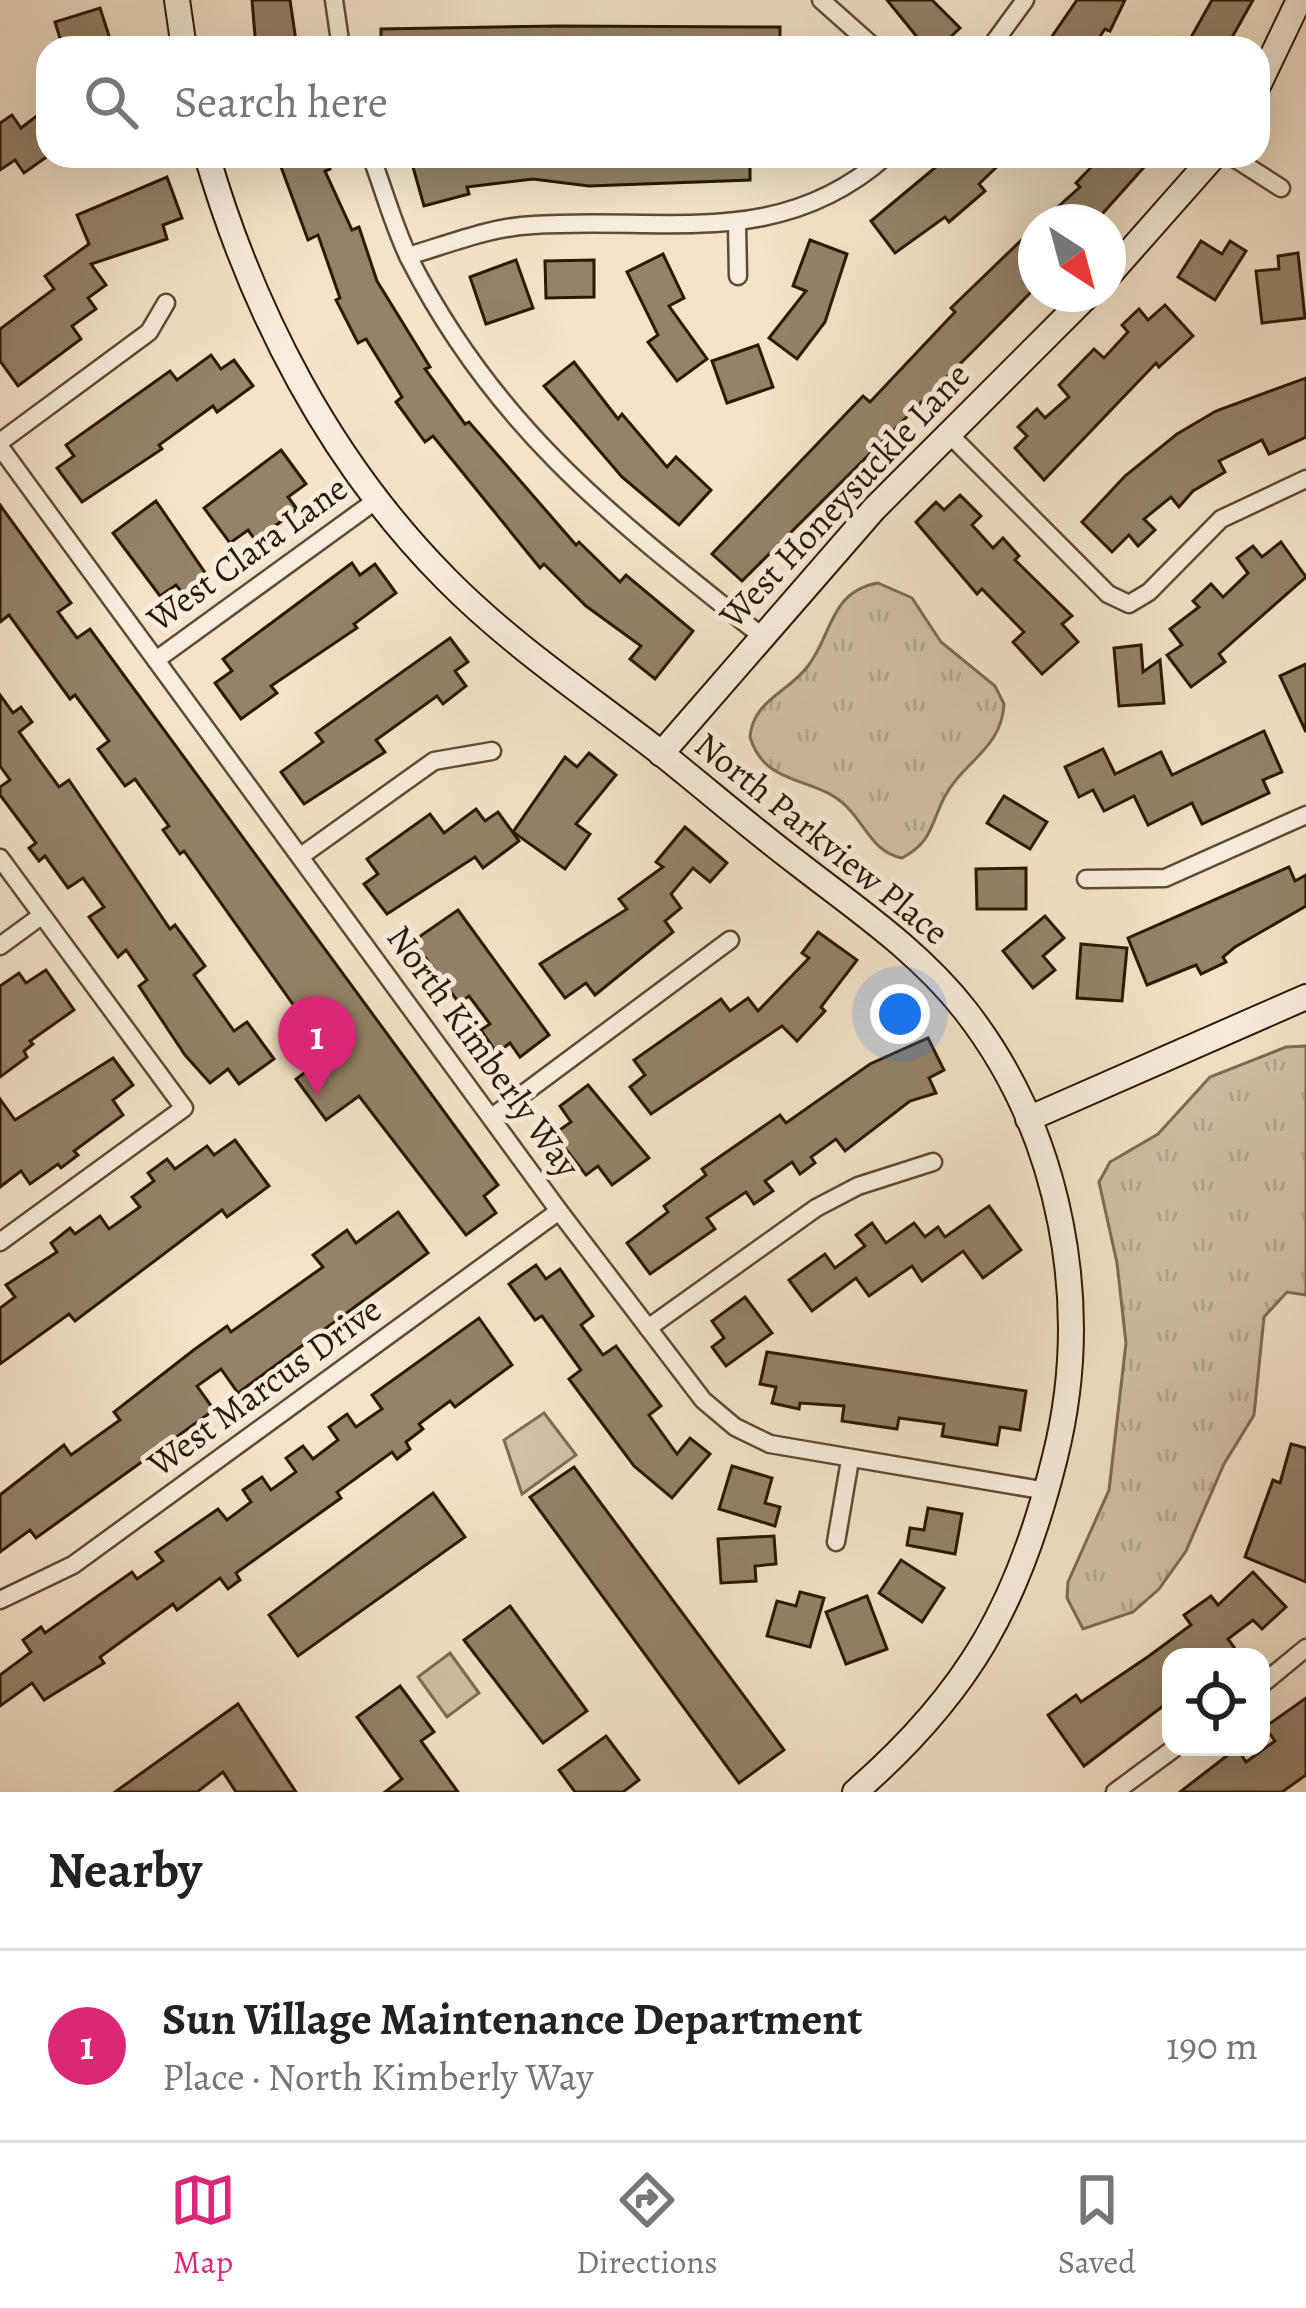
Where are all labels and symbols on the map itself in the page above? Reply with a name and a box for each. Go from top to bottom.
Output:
north arrow [1018,204,1126,312]
street label: West Honeysuckle Lane [707,351,980,639]
street label: West Clara Lane [136,464,357,643]
street label: North Parkview Place [685,720,959,956]
street label: North Kimberly Way [376,915,593,1188]
your location [870,984,930,1044]
pin: 1 [278,996,356,1095]
street label: West Marcus Drive [136,1284,391,1488]

